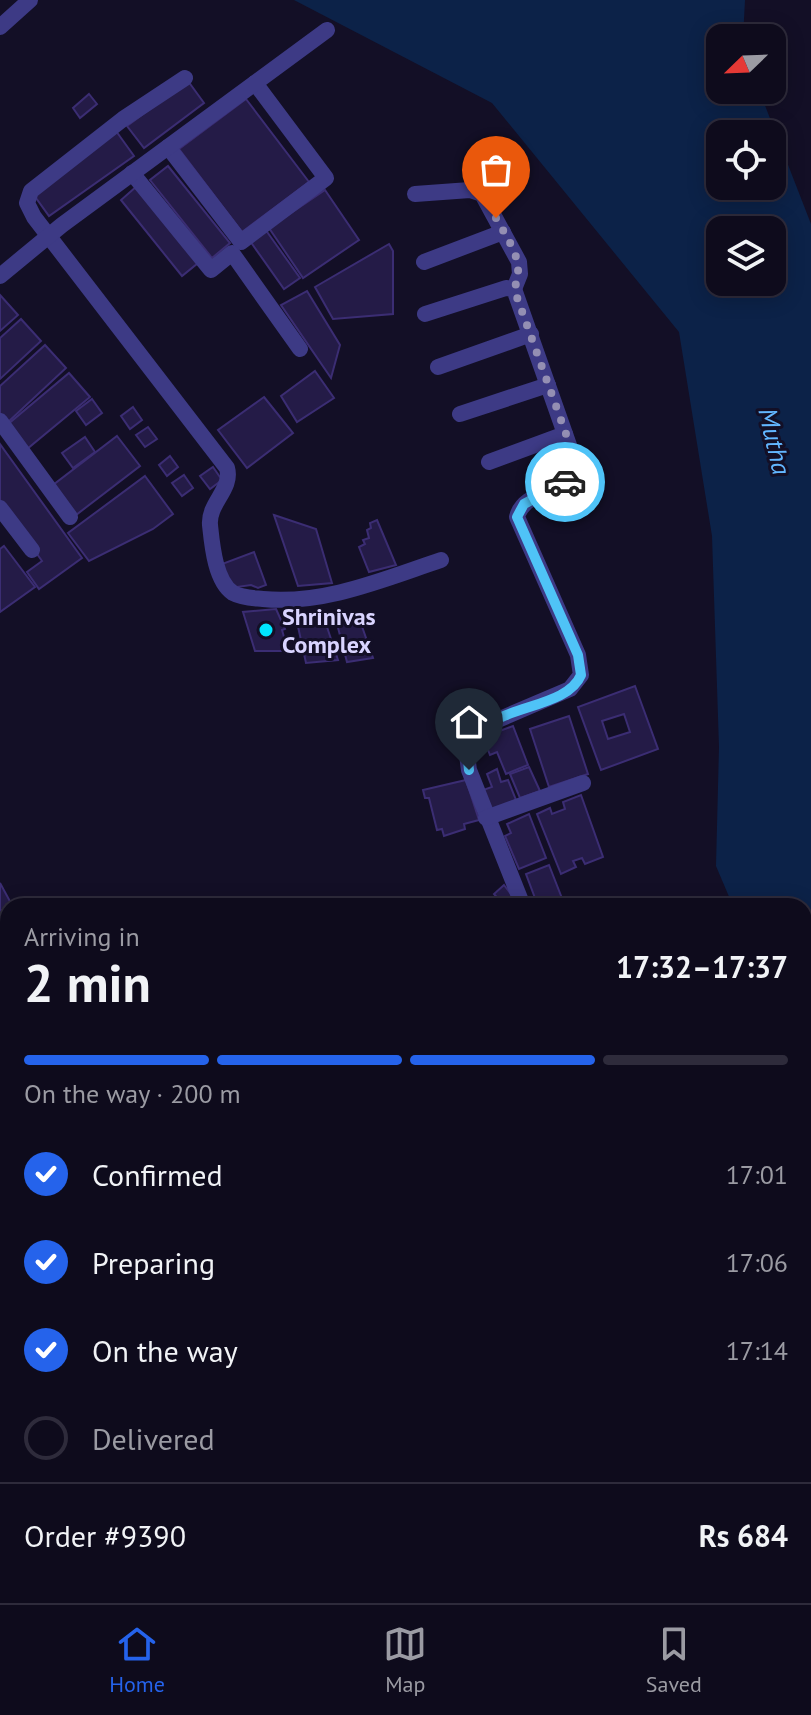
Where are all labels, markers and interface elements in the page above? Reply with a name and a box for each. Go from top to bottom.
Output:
north arrow [706,24,786,104]
map controls [706,24,786,296]
button: locate [706,120,786,200]
pin [462,136,530,218]
icon: bag [474,148,518,192]
button: layers [706,216,786,296]
water label: Mutha [751,404,799,478]
courier [525,442,605,522]
icon: car [543,460,587,504]
place label: Shrinivas Complex [282,601,376,660]
marker: Shrinivas Complex [257,621,275,639]
pin [435,688,503,770]
icon: home [447,700,491,744]
text: Arriving in [24,920,140,953]
text: 17:32–17:37 [616,947,788,986]
text: 2 min [24,949,151,1016]
text: On the way · 200 m [24,1077,241,1110]
icon: check [24,1152,68,1196]
text: Confirmed [92,1155,223,1194]
text: 17:01 [726,1158,788,1191]
icon: check [24,1240,68,1284]
text: Preparing [92,1243,215,1282]
text: 17:06 [726,1246,788,1279]
icon: check [24,1328,68,1372]
text: On the way [92,1331,238,1370]
text: 17:14 [726,1334,788,1367]
text: Delivered [92,1419,215,1458]
text: Order #9390 [24,1516,186,1555]
text: Rs 684 [699,1516,788,1555]
tab: Home [109,1622,165,1698]
tab: Map [383,1622,427,1698]
tab: Saved [646,1622,702,1698]

